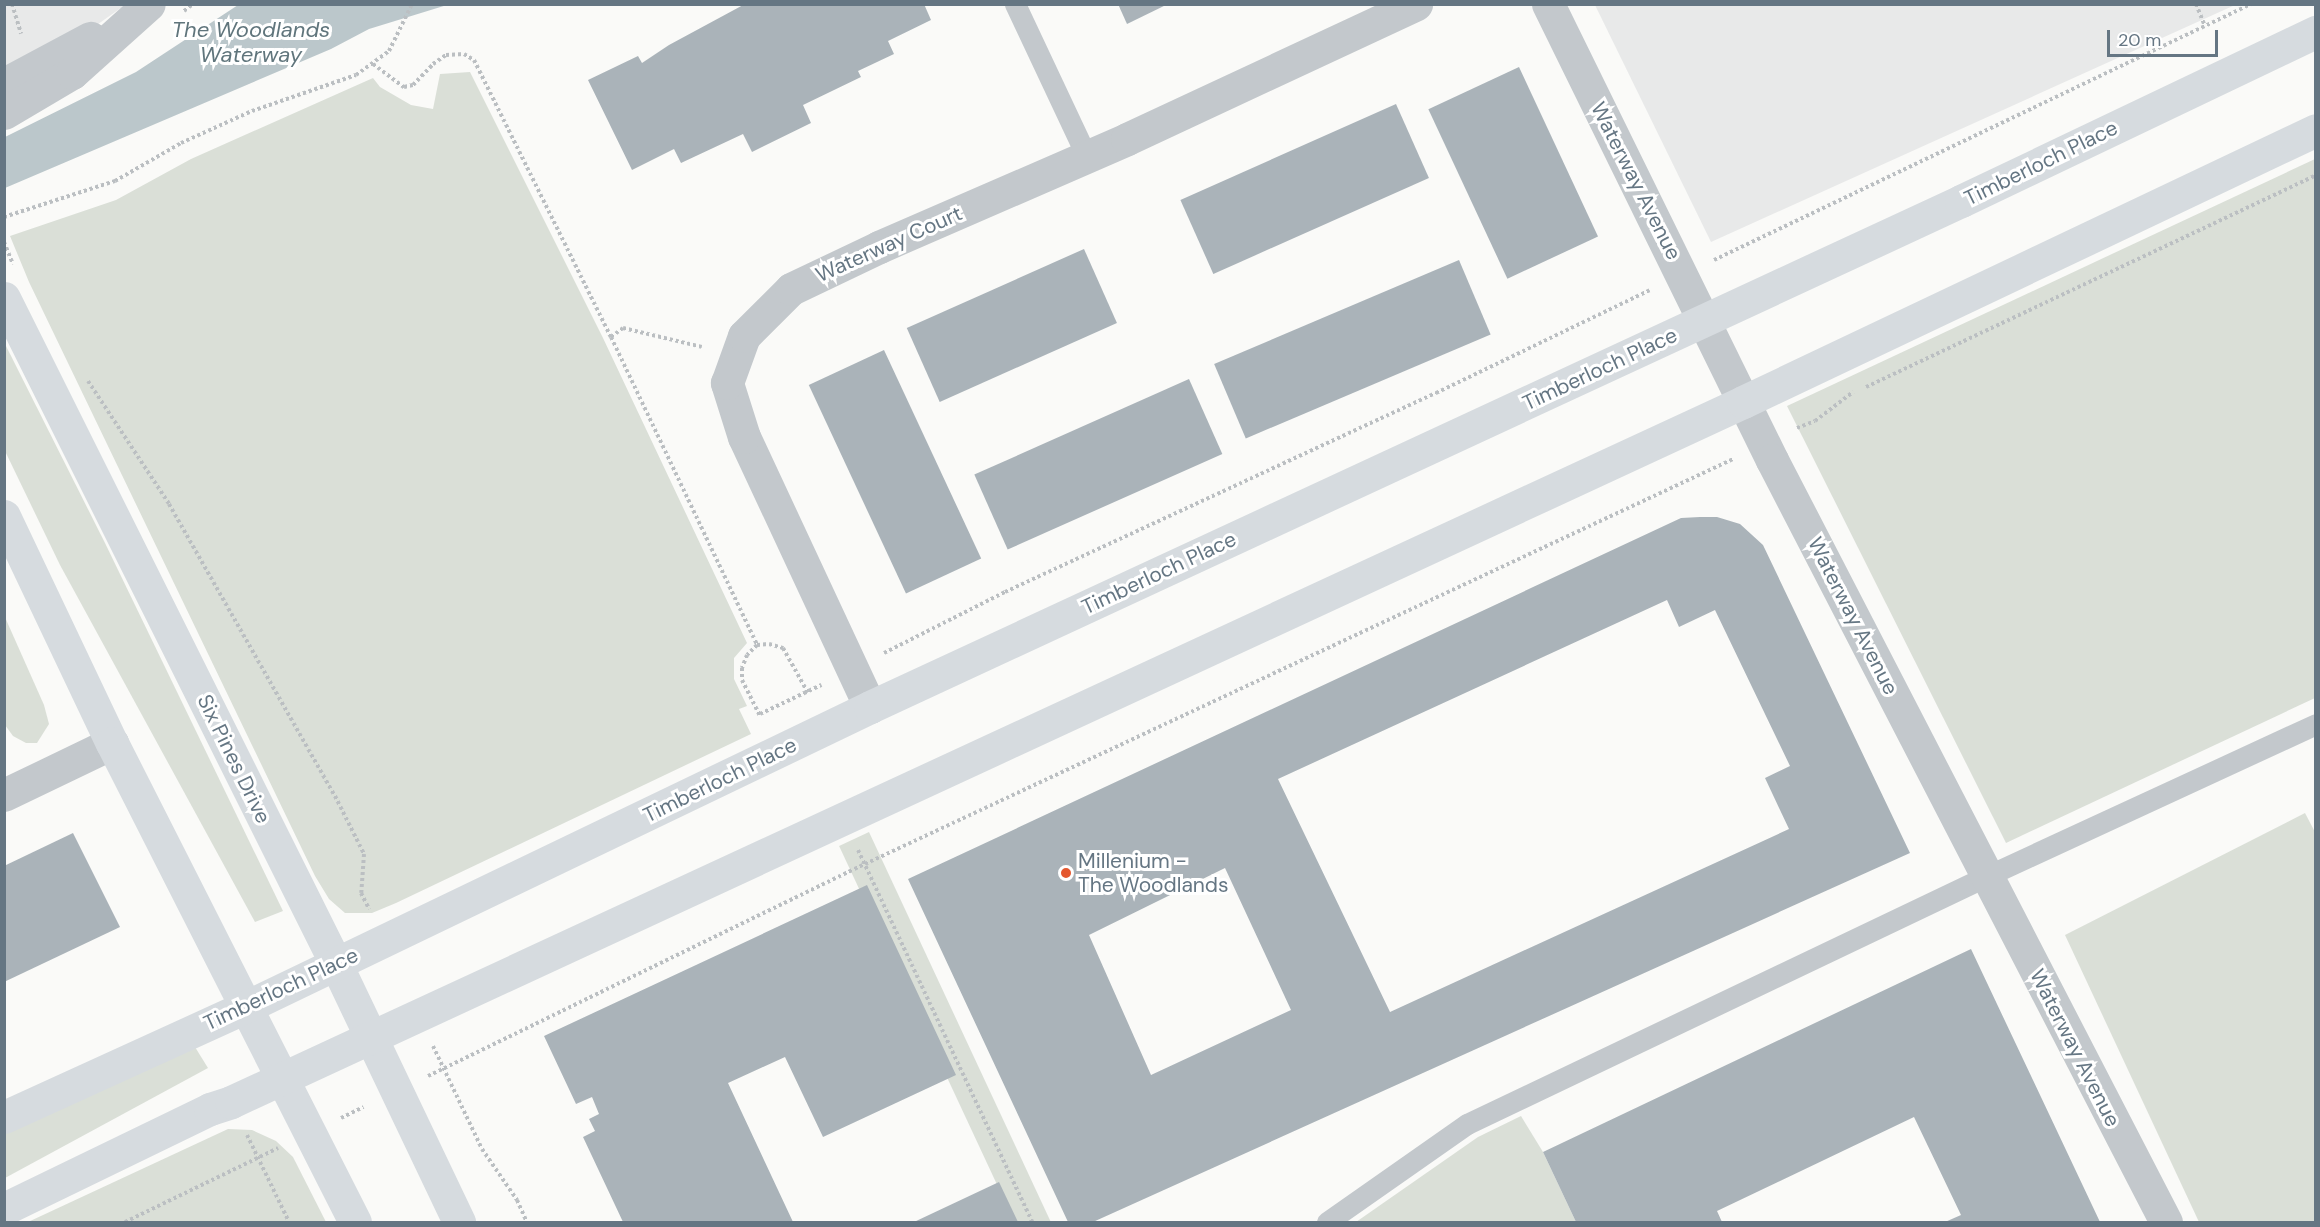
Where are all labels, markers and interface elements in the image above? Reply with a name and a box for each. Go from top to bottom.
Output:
water label: The Woodlands Waterway [172,16,330,68]
scale bar [2110,18,2221,56]
text: 20 m [2118,28,2161,52]
street label: Waterway Avenue [1585,98,1687,264]
street label: Timberloch Place [1960,115,2122,211]
street label: Waterway Court [812,200,966,288]
street label: Timberloch Place [1519,322,1681,416]
street label: Timberloch Place [1078,526,1240,620]
street label: Waterway Avenue [1802,533,1904,699]
street label: Six Pines Drive [192,690,276,828]
street label: Timberloch Place [639,732,801,828]
place label: Millenium - The Woodlands [1078,848,1229,898]
marker: Millenium - The Woodlands [1059,866,1073,880]
street label: Timberloch Place [200,942,362,1036]
street label: Waterway Avenue [2024,965,2126,1131]

